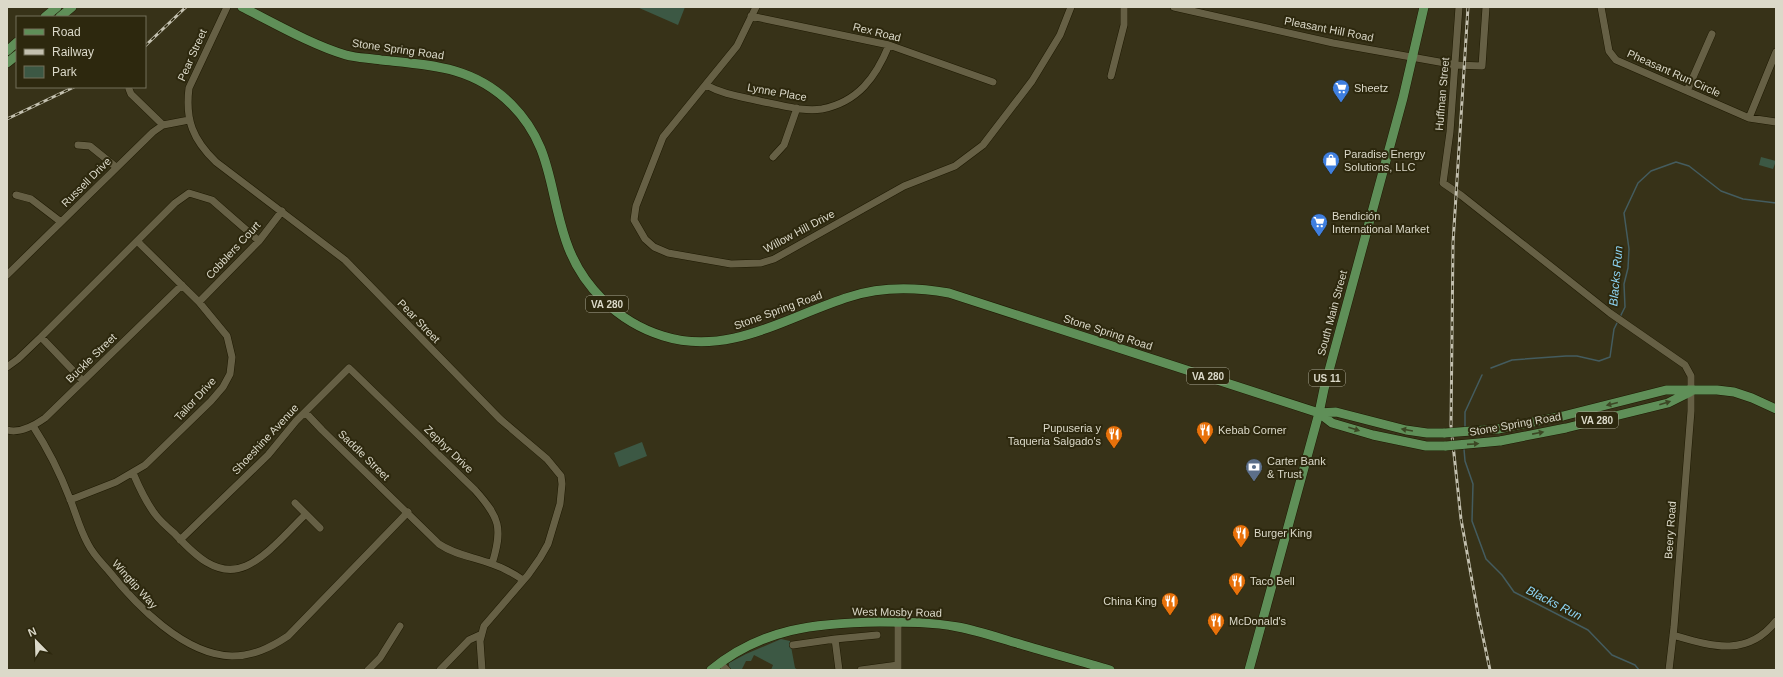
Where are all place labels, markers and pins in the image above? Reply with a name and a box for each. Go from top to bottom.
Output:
supermarket icon: Sheetz [1331,78,1351,103]
place label: Sheetz [1354,82,1388,94]
place label: Paradise Energy Solutions, LLC [1344,148,1426,173]
shop icon: Paradise Energy Solutions, LLC [1321,150,1341,175]
place label: Bendición International Market [1332,210,1429,235]
supermarket icon: Bendición International Market [1309,212,1329,237]
restaurant icon: Kebab Corner [1195,420,1215,445]
place label: Pupuseria y Taqueria Salgado's [1008,422,1101,447]
restaurant icon: Pupuseria y Taqueria Salgado's [1104,424,1124,449]
place label: Kebab Corner [1218,424,1287,436]
place label: Carter Bank & Trust [1267,455,1326,480]
bank icon: Carter Bank & Trust [1244,457,1264,482]
restaurant icon: Burger King [1231,523,1251,548]
place label: Burger King [1254,527,1312,539]
restaurant icon: Taco Bell [1227,571,1247,596]
place label: Taco Bell [1250,575,1295,587]
restaurant icon: China King [1160,591,1180,616]
place label: China King [1103,595,1157,607]
restaurant icon: McDonald's [1206,611,1226,636]
place label: McDonald's [1229,615,1287,627]

